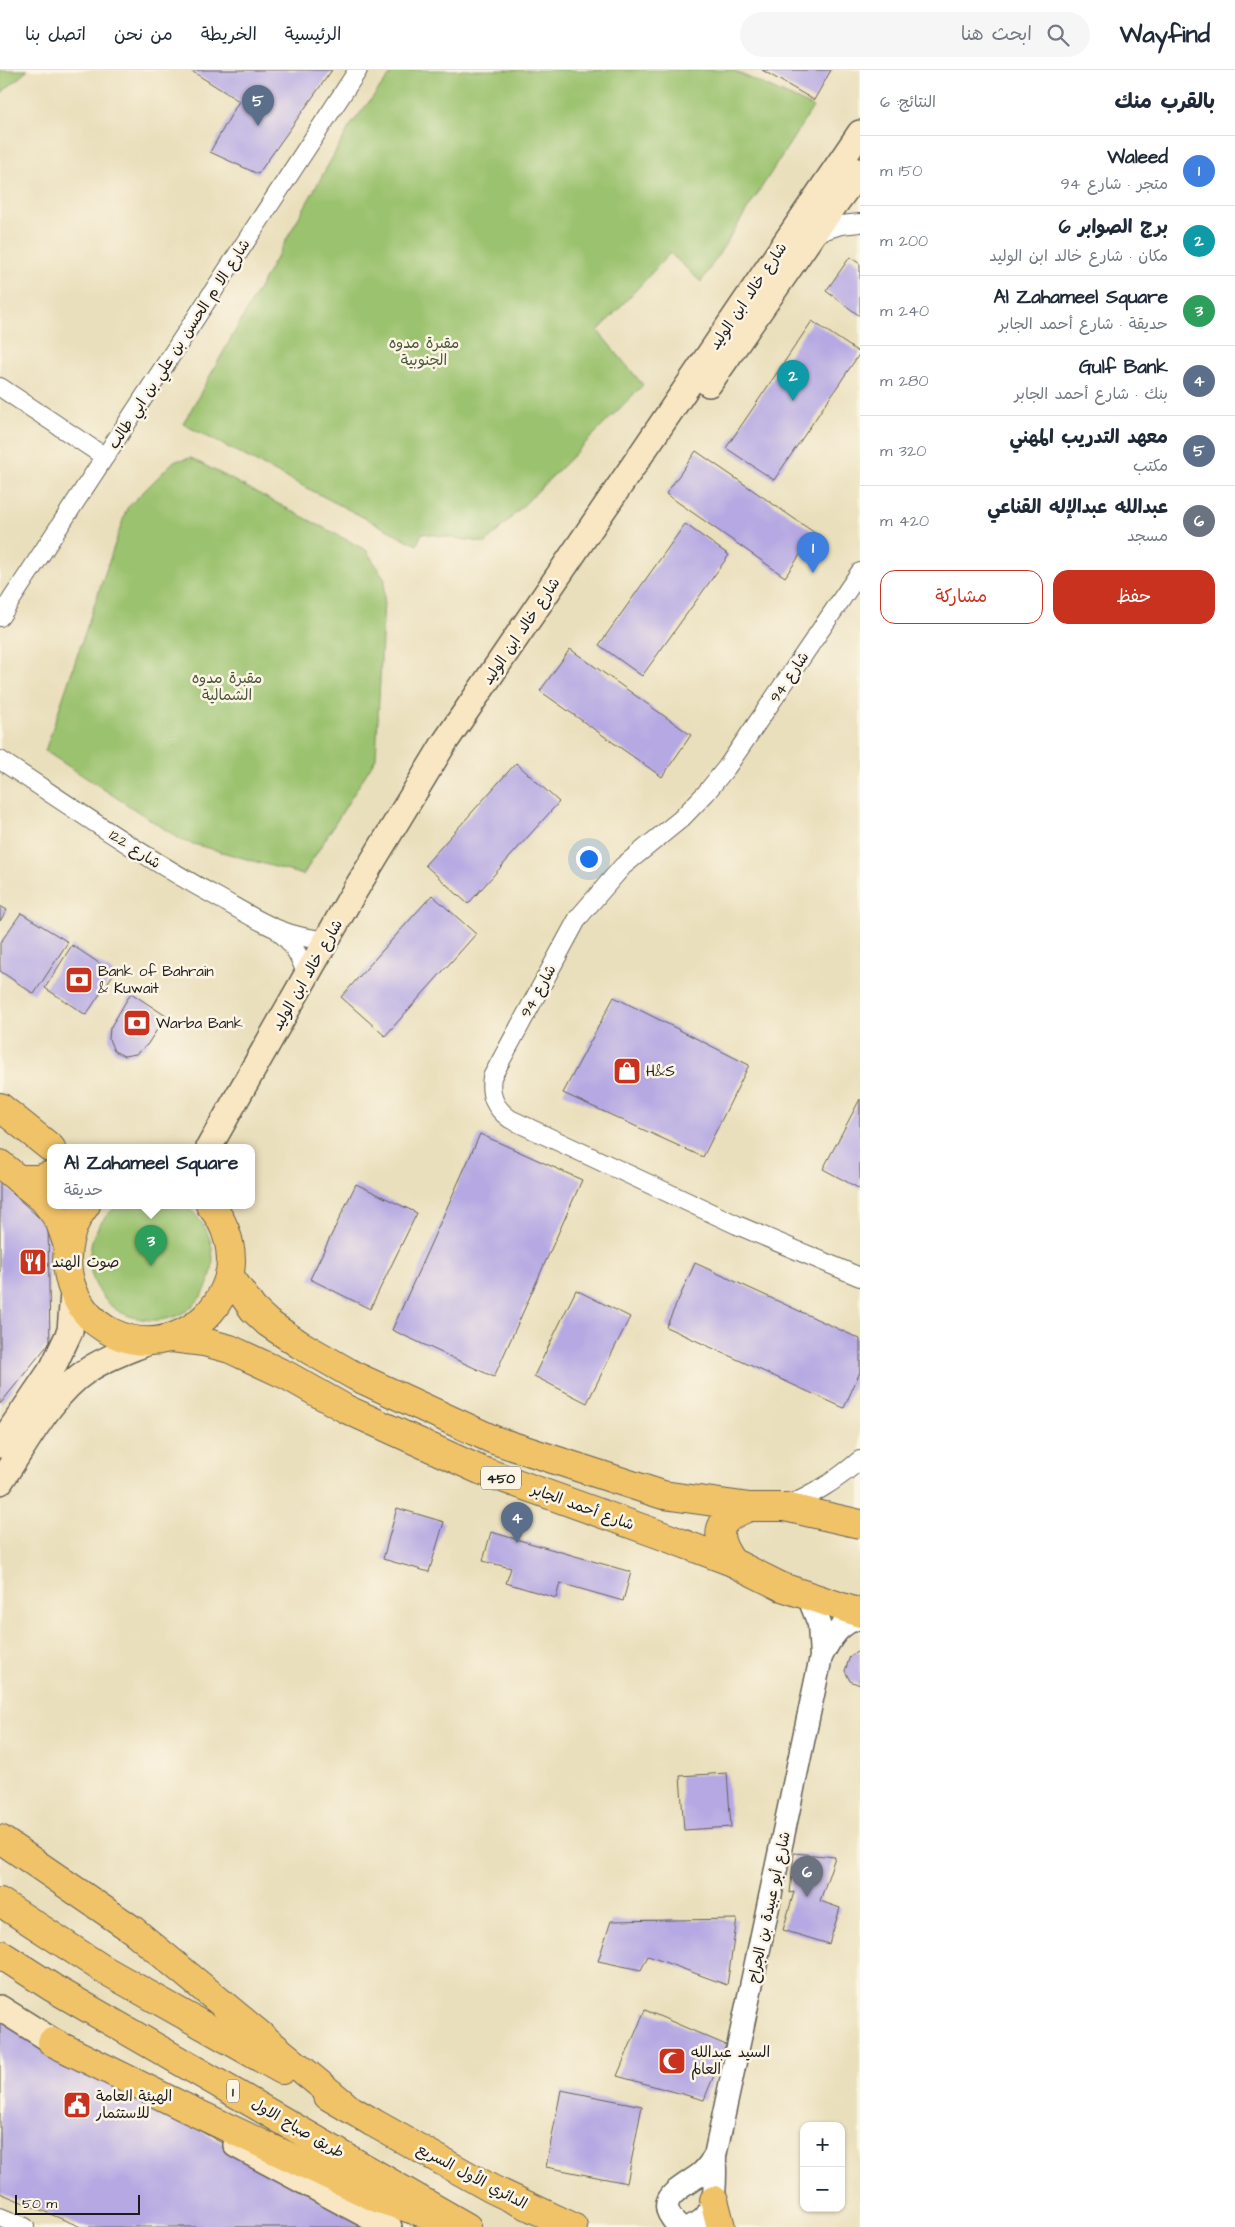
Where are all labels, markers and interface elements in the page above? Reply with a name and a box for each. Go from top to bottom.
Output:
search box [740,12,1090,57]
text: Wayfind [1120,18,1210,52]
text: ابحث هنا [961,21,1032,48]
icon: search [1044,21,1072,49]
text: اتصل بنا [25,22,86,47]
text: من نحن [114,22,173,47]
text: الخريطة [201,22,257,47]
text: الرئيسية [285,22,341,47]
pin: 5 [242,85,274,126]
text: بالقرب منك [1114,87,1215,116]
text: النتائج: 6 [880,91,936,113]
text: Waleed [1107,144,1168,171]
text: 150 m [880,160,922,182]
text: 1 [1198,160,1200,182]
text: متجر · شارع 94 [1061,173,1168,195]
text: برج الصوابر 6 [1059,214,1168,241]
text: 200 m [880,230,928,252]
text: 2 [1194,230,1204,252]
street label: شارع الا م الحسن بن علي بن ابي طالب [103,235,257,454]
street label: شارع خالد ابن الوليد [705,238,792,354]
text: مكان · شارع خالد ابن الوليد [989,245,1168,267]
text: Al Zahameel Square [994,284,1168,311]
text: 240 m [880,300,929,322]
text: 3 [1195,300,1203,322]
text: حديقة · شارع أحمد الجابر [999,313,1168,335]
park label: مقبرة مدوه الجنوبية [389,333,459,371]
text: Gulf Bank [1079,354,1168,381]
pin: 2 [777,360,809,401]
text: 280 m [880,370,928,392]
text: 4 [1194,370,1204,392]
text: بنك · شارع أحمد الجابر [1014,383,1168,405]
text: معهد التدريب المهني [1009,424,1168,451]
text: 320 m [880,440,926,462]
text: 5 [1193,440,1205,462]
text: مكتب [1133,455,1168,477]
text: عبدالله عبدالإله القناعي [987,494,1168,521]
text: 420 m [880,510,929,532]
text: 6 [1194,510,1204,532]
text: مسجد [1127,525,1168,547]
pin: 1 [797,532,829,573]
button: مشاركة [880,570,1043,624]
button: حفظ [1053,570,1215,624]
street label: شارع خالد ابن الوليد [478,573,565,689]
street label: شارع 94 [765,648,814,707]
park label: مقبرة مدوه الشمالية [192,668,262,706]
street label: شارع 122 [105,825,165,874]
your location [576,846,602,872]
street label: شارع خالد ابن الوليد [267,916,348,1035]
place label: Bank of Bahrain & Kuwait [98,961,214,999]
street label: شارع 94 [515,961,561,1021]
bank icon: Bank of Bahrain & Kuwait [64,965,94,995]
bank icon: Warba Bank [122,1008,152,1038]
place label: Warba Bank [156,1013,243,1034]
shop icon: H&S [612,1056,642,1086]
place label: H&S [646,1061,675,1082]
popup [47,1144,255,1209]
text: Al Zahameel Square [64,1150,238,1177]
text: حديقة [64,1179,103,1201]
pin: 3 [135,1225,167,1266]
restaurant icon: صوت الهند [18,1247,48,1277]
place label: صوت الهند [52,1252,119,1273]
road number: 450 [481,1466,521,1490]
street label: شارع أحمد الجابر [527,1479,637,1536]
pin: 4 [501,1502,533,1543]
street label: شارع أبو عبيدة بن الجراح [743,1830,796,1985]
pin: 6 [791,1856,823,1897]
place label: السيد عبدالله العالم [691,2042,770,2080]
mosque icon: السيد عبدالله العالم [657,2046,687,2076]
road number: 1 [227,2080,239,2102]
place label: الهيئة العامة للاستثمار [95,2086,172,2124]
public building icon: الهيئة العامة للاستثمار [62,2090,92,2120]
street label: طريق صباح الاول [248,2093,348,2163]
map controls [800,2122,845,2212]
button: + [800,2122,845,2167]
street label: الدائري الأول السريع [413,2138,531,2214]
button: − [800,2167,845,2212]
scale bar [15,2192,140,2215]
text: 50 m [22,2194,57,2214]

